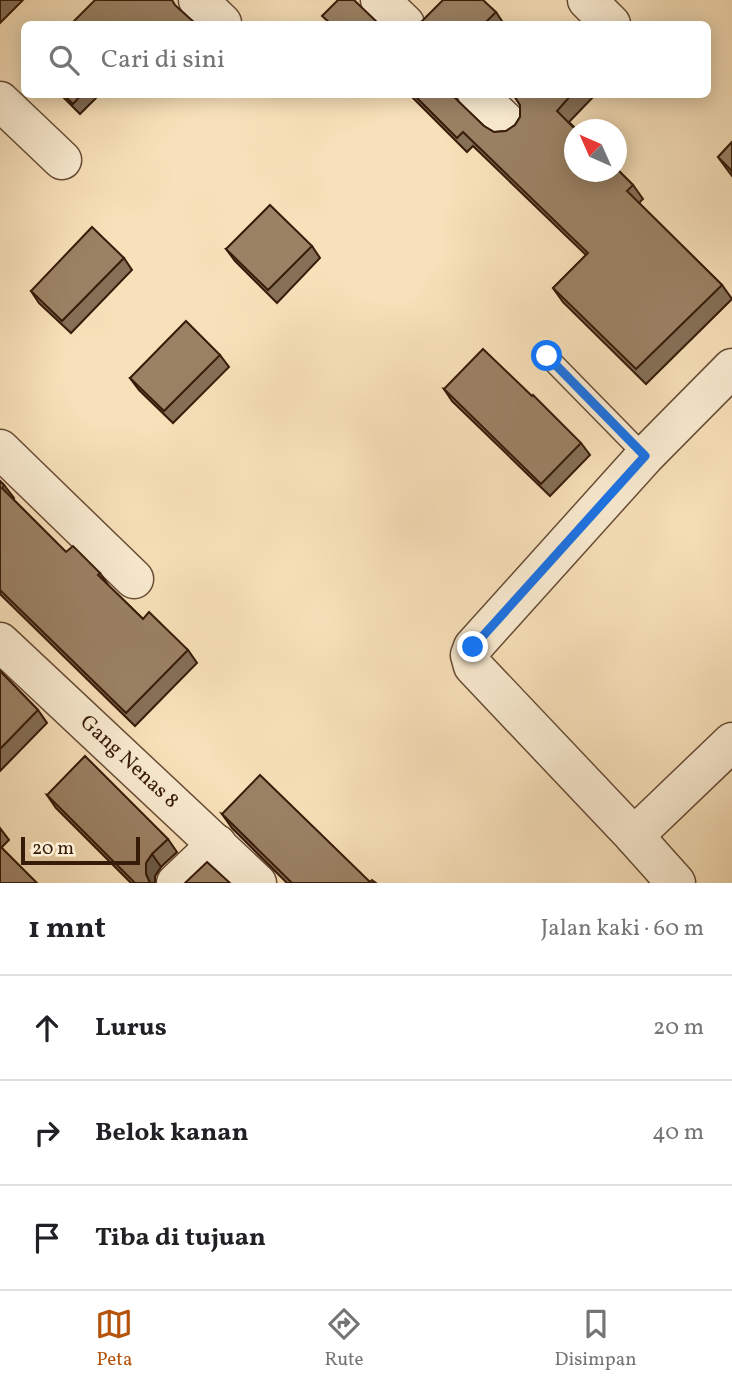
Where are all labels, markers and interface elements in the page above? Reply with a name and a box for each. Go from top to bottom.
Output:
search box [21,21,711,98]
icon: search [45,41,83,79]
text: Cari di sini [101,42,225,78]
north arrow [564,119,627,182]
route start [531,340,562,371]
route end [457,631,488,662]
street label: Gang Nenas 8 [73,709,185,815]
scale bar [21,834,140,866]
text: 20 m [32,836,74,862]
text: 1 mnt [28,908,106,950]
text: Jalan kaki · 60 m [541,913,704,945]
icon: ahead [28,1009,66,1047]
text: Lurus [95,1010,167,1046]
text: 20 m [653,1012,704,1044]
icon: right [28,1114,66,1152]
text: Belok kanan [95,1115,249,1151]
text: 40 m [652,1117,704,1149]
icon: arrive [28,1219,66,1257]
text: Tiba di tujuan [95,1220,266,1256]
tab: Peta [95,1305,133,1373]
tab: Rute [324,1305,364,1373]
tab: Disimpan [555,1305,637,1373]

